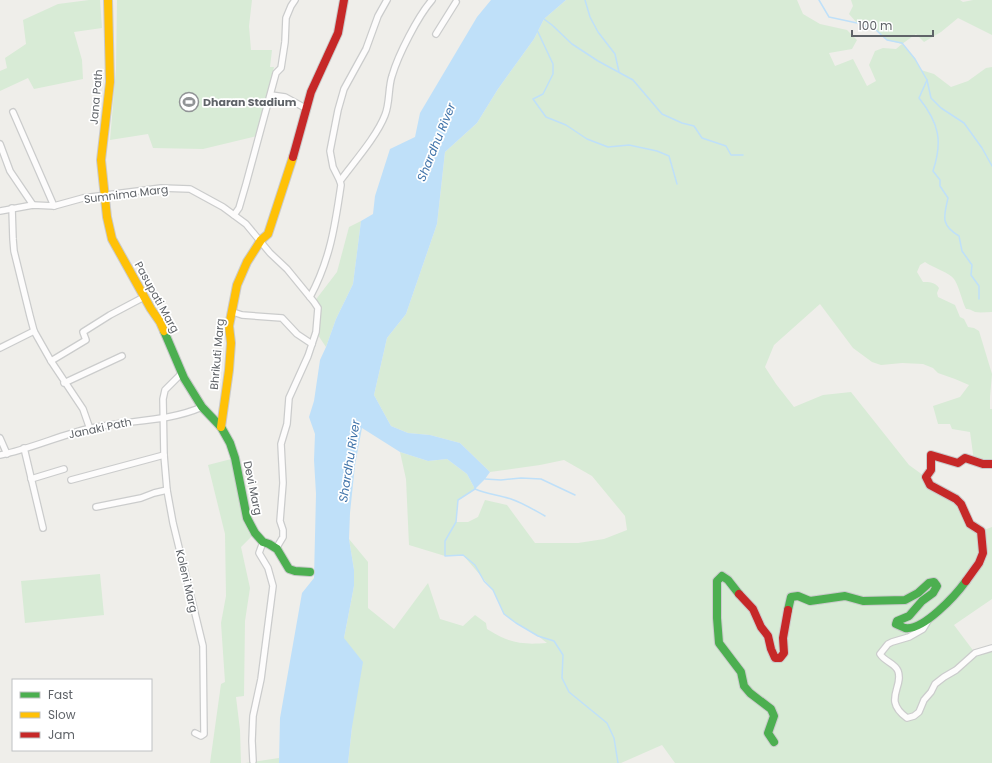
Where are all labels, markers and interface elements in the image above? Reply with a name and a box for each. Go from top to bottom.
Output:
scale bar [852,12,933,38]
text: 100 m [858,17,892,34]
street label: Jana Path [86,69,106,125]
sports icon: Dharan Stadium [178,91,200,113]
place label: Dharan Stadium [203,94,297,110]
water label: Shardhu River [413,100,460,184]
street label: Sumnima Marg [83,181,169,207]
street label: Pasupati Marg [131,258,183,336]
street label: Bhrikuti Marg [206,318,228,390]
street label: Janaki Path [67,414,133,442]
water label: Shardhu River [334,418,364,503]
street label: Devi Marg [239,460,267,516]
street label: Koleni Marg [172,548,202,614]
legend [12,679,152,751]
text: Fast [48,686,73,703]
text: Slow [48,706,76,723]
text: Jam [48,726,75,743]

